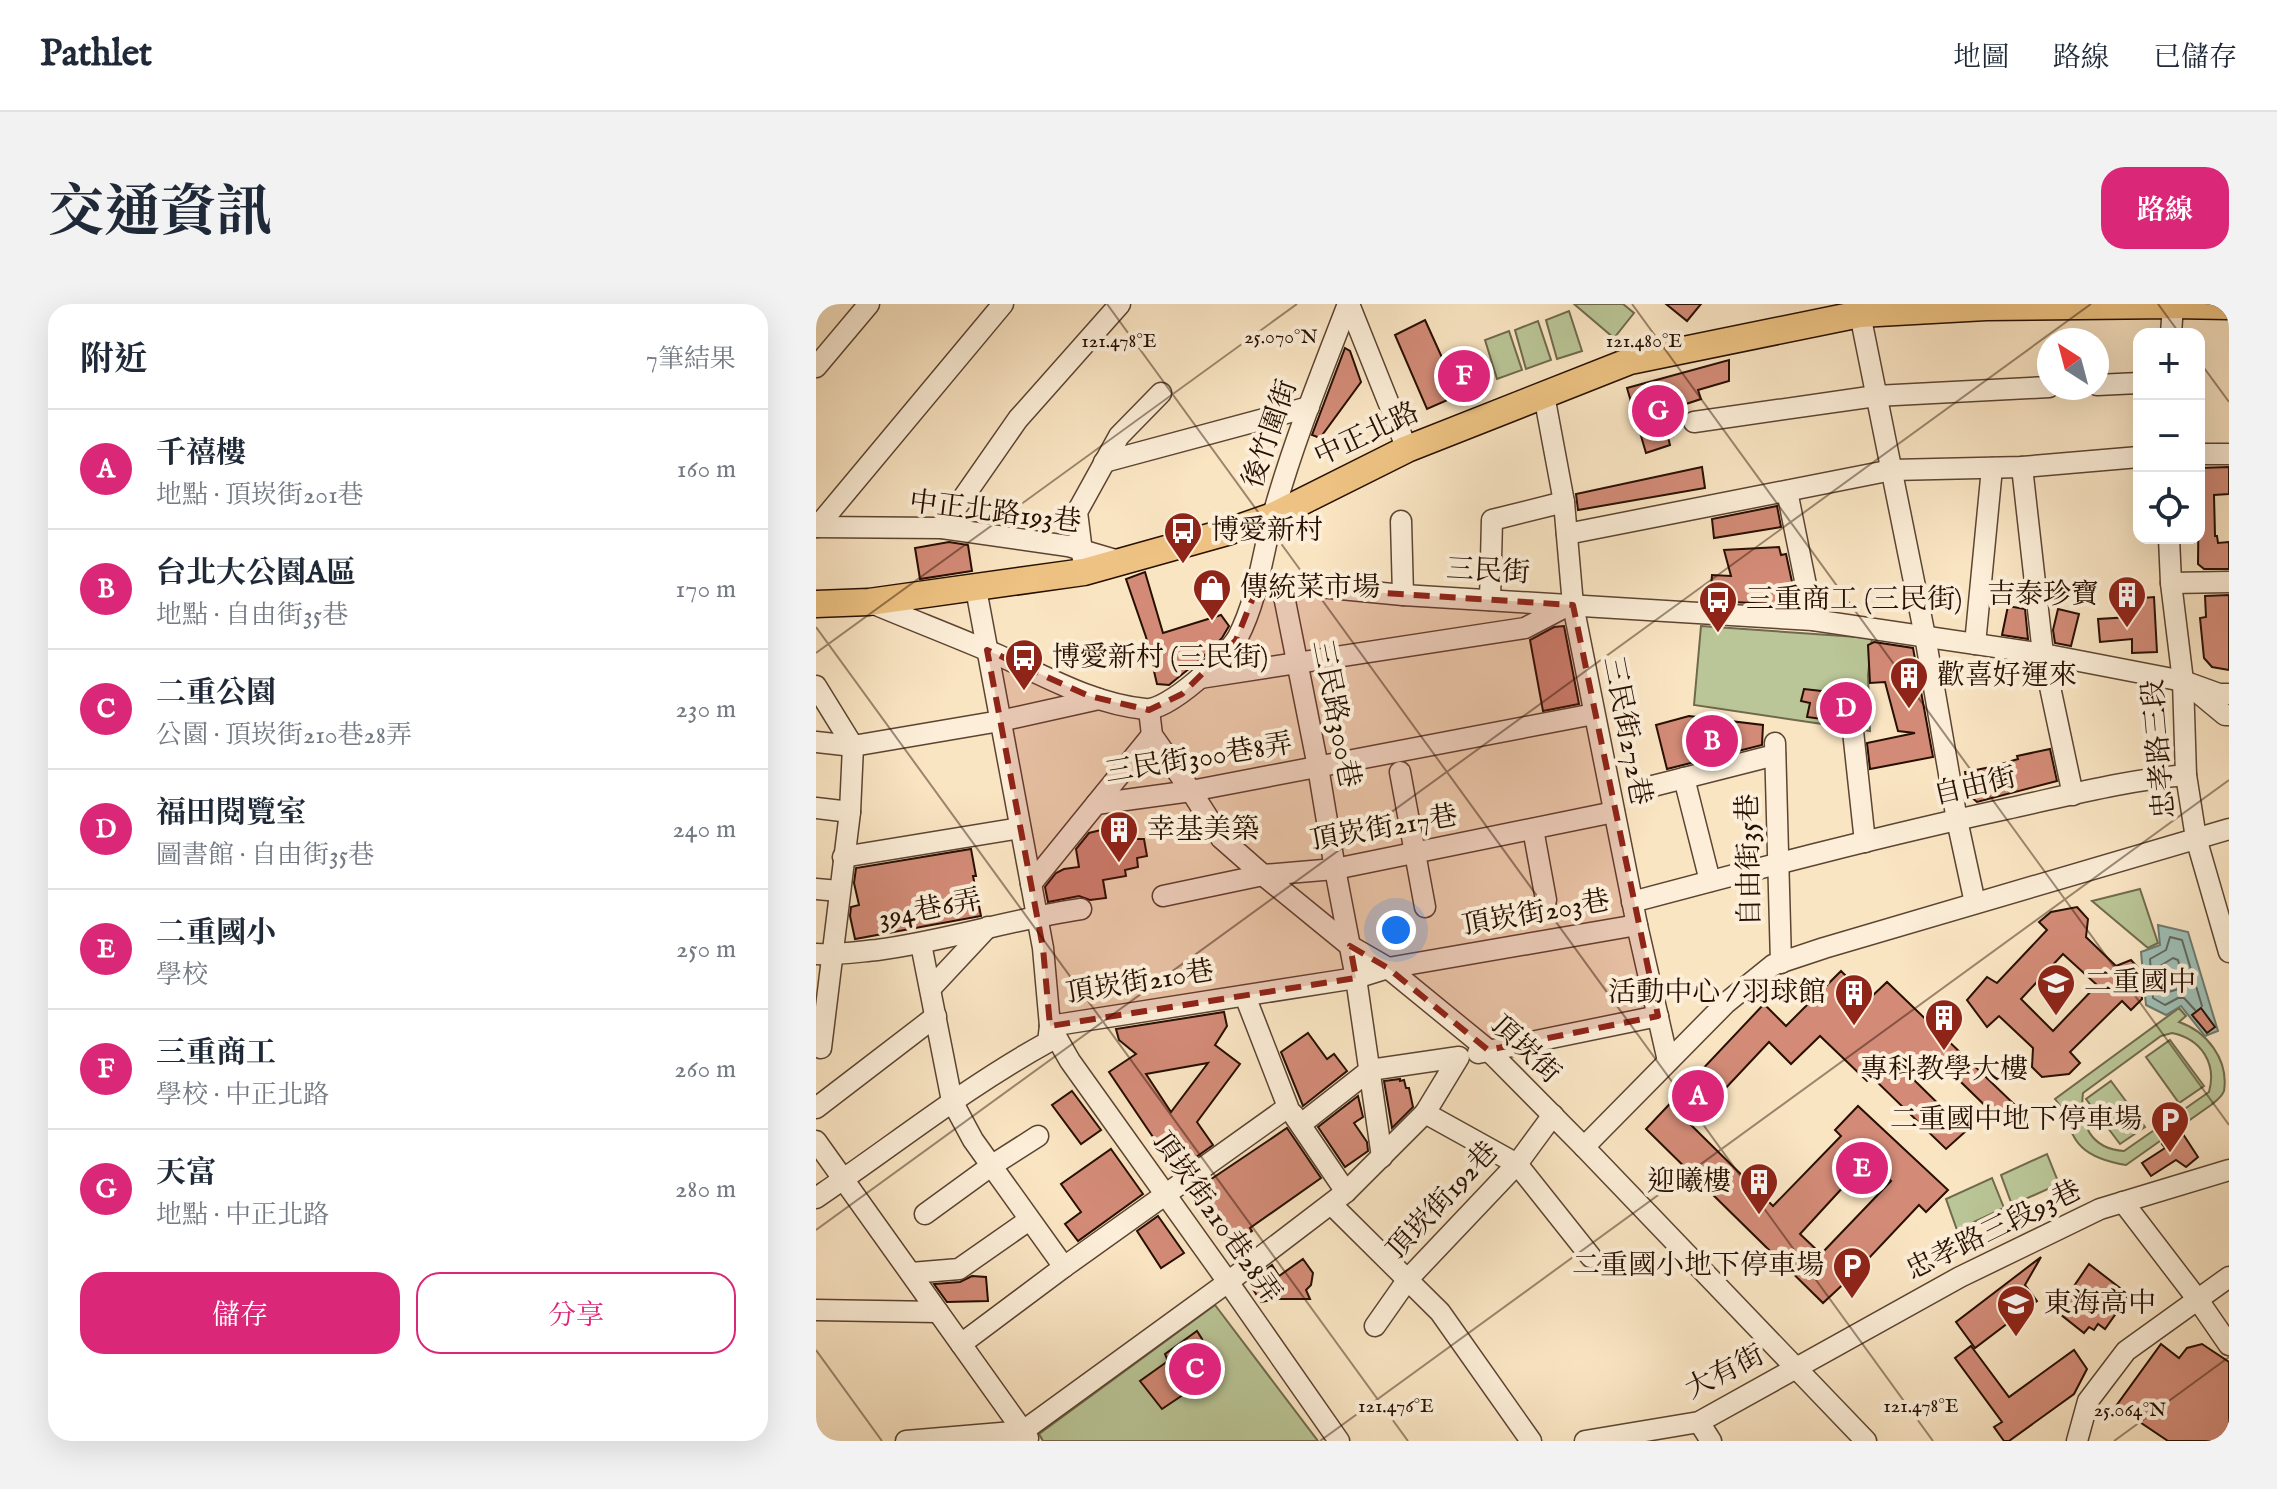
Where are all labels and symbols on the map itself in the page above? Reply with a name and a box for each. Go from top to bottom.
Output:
text: 25.070°N [1244,325,1318,350]
north arrow [2037,328,2109,400]
text: 121.478°E [1081,329,1157,354]
text: 121.480°E [1606,329,1682,354]
pin: F [1438,346,1490,406]
street label: 後竹圍街 [1236,375,1306,493]
pin: G [1632,381,1684,441]
street label: 中正北路 [1309,395,1425,475]
street label: 中正北路193巷 [907,485,1083,541]
bus stop icon: 博愛新村 [1162,510,1204,565]
place label: 博愛新村 [1211,514,1323,549]
street label: 三民街 [1445,552,1531,592]
shop icon: 傳統菜市場 [1191,567,1233,622]
place label: 傳統菜市場 [1240,571,1380,606]
building icon: 吉泰珍寶 [2106,574,2148,629]
place label: 吉泰珍寶 [1987,578,2099,613]
bus stop icon: 三重商工 (三民街) [1697,579,1739,634]
place label: 三重商工 (三民街) [1746,583,1962,618]
bus stop icon: 博愛新村 (三民街) [1003,637,1045,692]
street label: 三民路300巷 [1304,637,1366,791]
place label: 博愛新村 (三民街) [1052,641,1268,676]
street label: 三民街272巷 [1594,654,1658,808]
building icon: 歡喜好運來 [1888,655,1930,710]
place label: 歡喜好運來 [1937,659,2077,694]
pin: D [1820,678,1872,738]
street label: 忠孝路三段 [2136,678,2184,820]
pin: B [1686,711,1738,771]
street label: 三民街300巷8弄 [1103,727,1295,791]
street label: 自由街 [1930,760,2020,814]
street label: 自由街35巷 [1731,793,1769,927]
street label: 頂崁街217巷 [1308,799,1460,859]
building icon: 幸基美築 [1098,809,1140,864]
place label: 幸基美築 [1147,813,1259,848]
street label: 394巷6弄 [876,883,984,937]
street label: 頂崁街203巷 [1459,884,1613,944]
your location [1376,910,1416,950]
street label: 頂崁街210巷 [1064,954,1216,1012]
school or university icon: 二重國中 [2035,962,2077,1017]
place label: 二重國中 [2084,966,2196,1001]
building icon: 活動中心 / 羽球館 [1833,972,1875,1027]
place label: 活動中心 / 羽球館 [1608,976,1826,1011]
building icon: 專科教學大樓 [1923,997,1965,1052]
street label: 頂崁街 [1483,1008,1567,1092]
place label: 專科教學大樓 [1860,1053,2028,1088]
pin: A [1672,1066,1724,1126]
parking icon: 二重國中地下停車場 [2149,1099,2191,1154]
place label: 二重國中地下停車場 [1890,1103,2142,1138]
street label: 頂崁街210巷28弄 [1144,1126,1288,1310]
street label: 頂崁街192巷 [1380,1135,1506,1267]
pin: E [1836,1138,1888,1198]
building icon: 迎曦樓 [1738,1161,1780,1216]
place label: 迎曦樓 [1647,1165,1731,1200]
street label: 忠孝路三段93巷 [1901,1173,2087,1289]
parking icon: 二重國小地下停車場 [1831,1245,1873,1300]
place label: 二重國小地下停車場 [1572,1249,1824,1284]
school or university icon: 東海高中 [1995,1283,2037,1338]
place label: 東海高中 [2044,1287,2156,1322]
street label: 大有街 [1680,1338,1770,1408]
pin: C [1169,1339,1221,1399]
text: 121.476°E [1358,1394,1434,1419]
text: 121.478°E [1883,1394,1959,1419]
text: 25.064°N [2094,1398,2166,1423]

